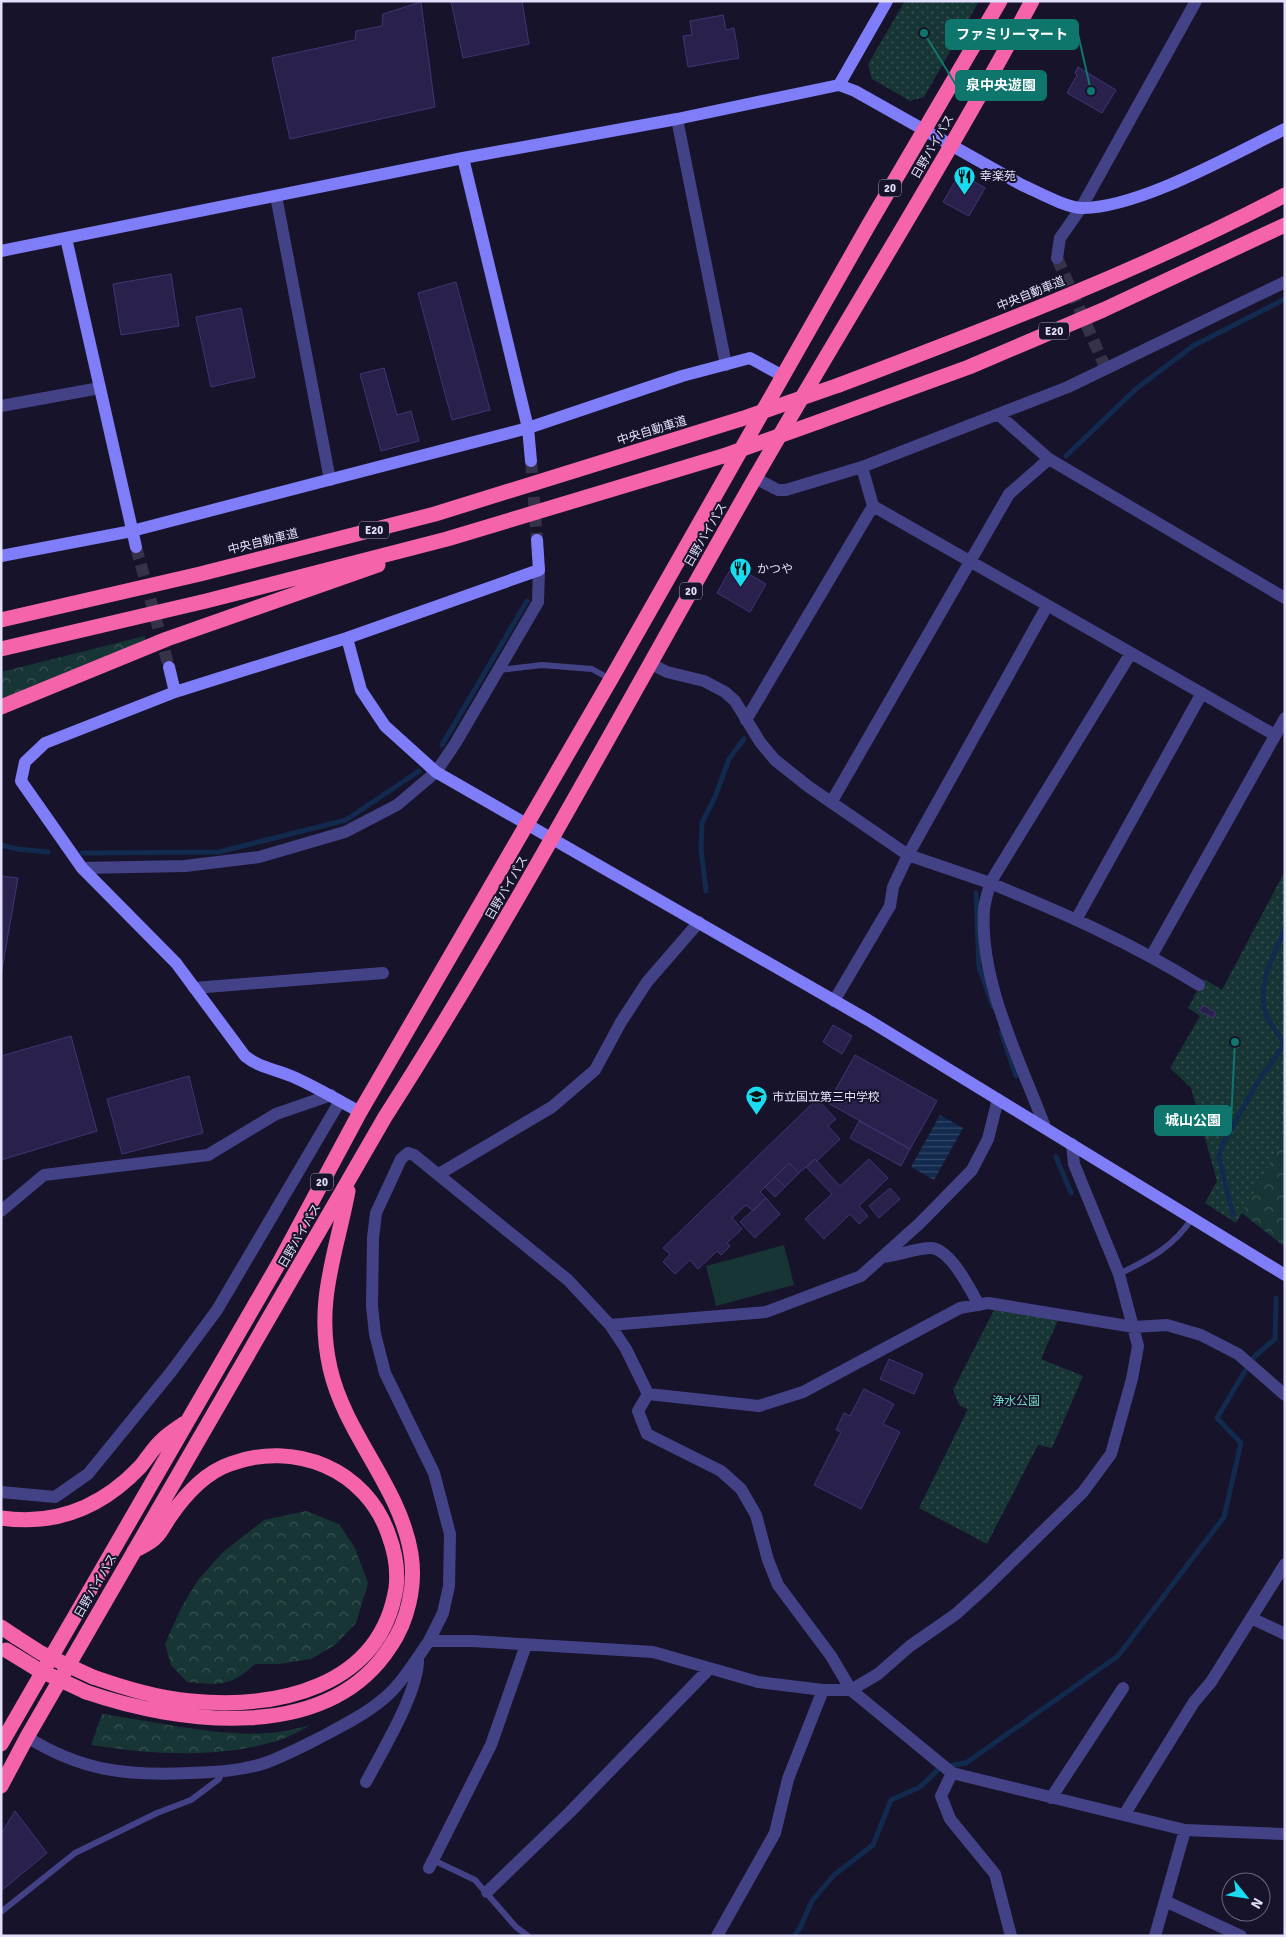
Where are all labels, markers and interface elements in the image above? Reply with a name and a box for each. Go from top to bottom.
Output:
callout: ファミリーマート [946,20,1078,49]
text: ファミリーマート [956,26,1068,43]
callout: 泉中央遊園 [956,71,1046,100]
text: 泉中央遊園 [966,77,1036,94]
street label: 日野バイパス [909,112,957,182]
restaurant icon: 幸楽苑 [952,164,976,195]
place label: 幸楽苑 [980,169,1016,184]
road number: 20 [879,180,901,197]
street label: 中央自動車道 [995,274,1067,314]
road number: E20 [1039,322,1069,340]
street label: 中央自動車道 [615,413,689,449]
street label: 日野バイパス [682,500,730,570]
road number: E20 [359,522,389,538]
street label: 中央自動車道 [226,526,300,558]
restaurant icon: かつや [729,557,753,588]
place label: かつや [757,562,793,577]
road number: 20 [680,582,702,600]
street label: 日野バイパス [483,853,531,923]
school or university icon: 市立国立第三中学校 [744,1085,768,1116]
place label: 市立国立第三中学校 [772,1090,880,1105]
callout: 城山公園 [1155,1106,1231,1135]
text: 城山公園 [1165,1112,1221,1129]
road number: 20 [311,1174,333,1190]
street label: 日野バイパス [276,1201,324,1271]
park label: 浄水公園 [992,1394,1040,1409]
street label: 日野バイパス [72,1551,120,1621]
north arrow [1221,1872,1271,1922]
text: N [1247,1895,1267,1912]

